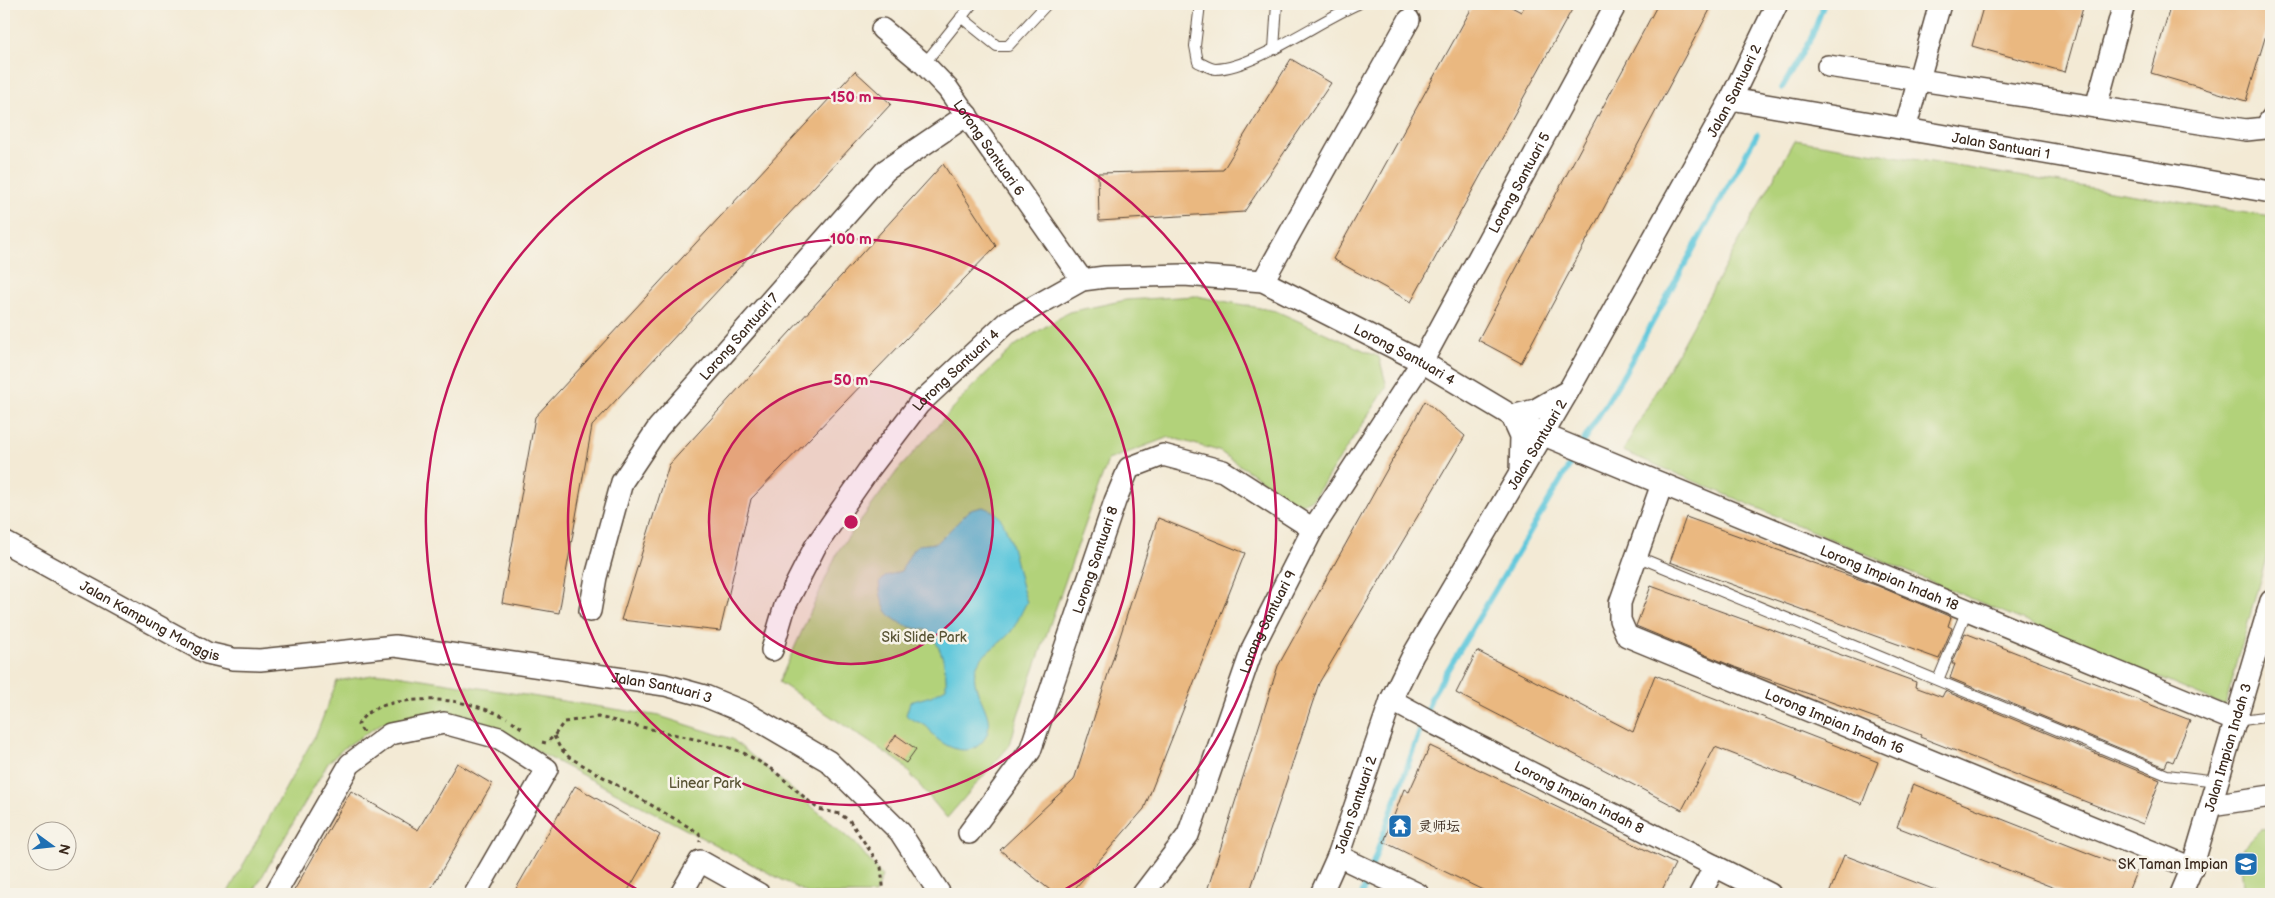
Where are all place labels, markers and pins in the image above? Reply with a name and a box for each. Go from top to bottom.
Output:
centre of rings [842,513,860,531]
temple icon: 灵师坛 [1387,813,1413,839]
place label: 灵师坛 [1418,818,1460,835]
school or university icon: SK Taman Impian [2233,851,2259,877]
place label: SK Taman Impian [2118,856,2228,873]

